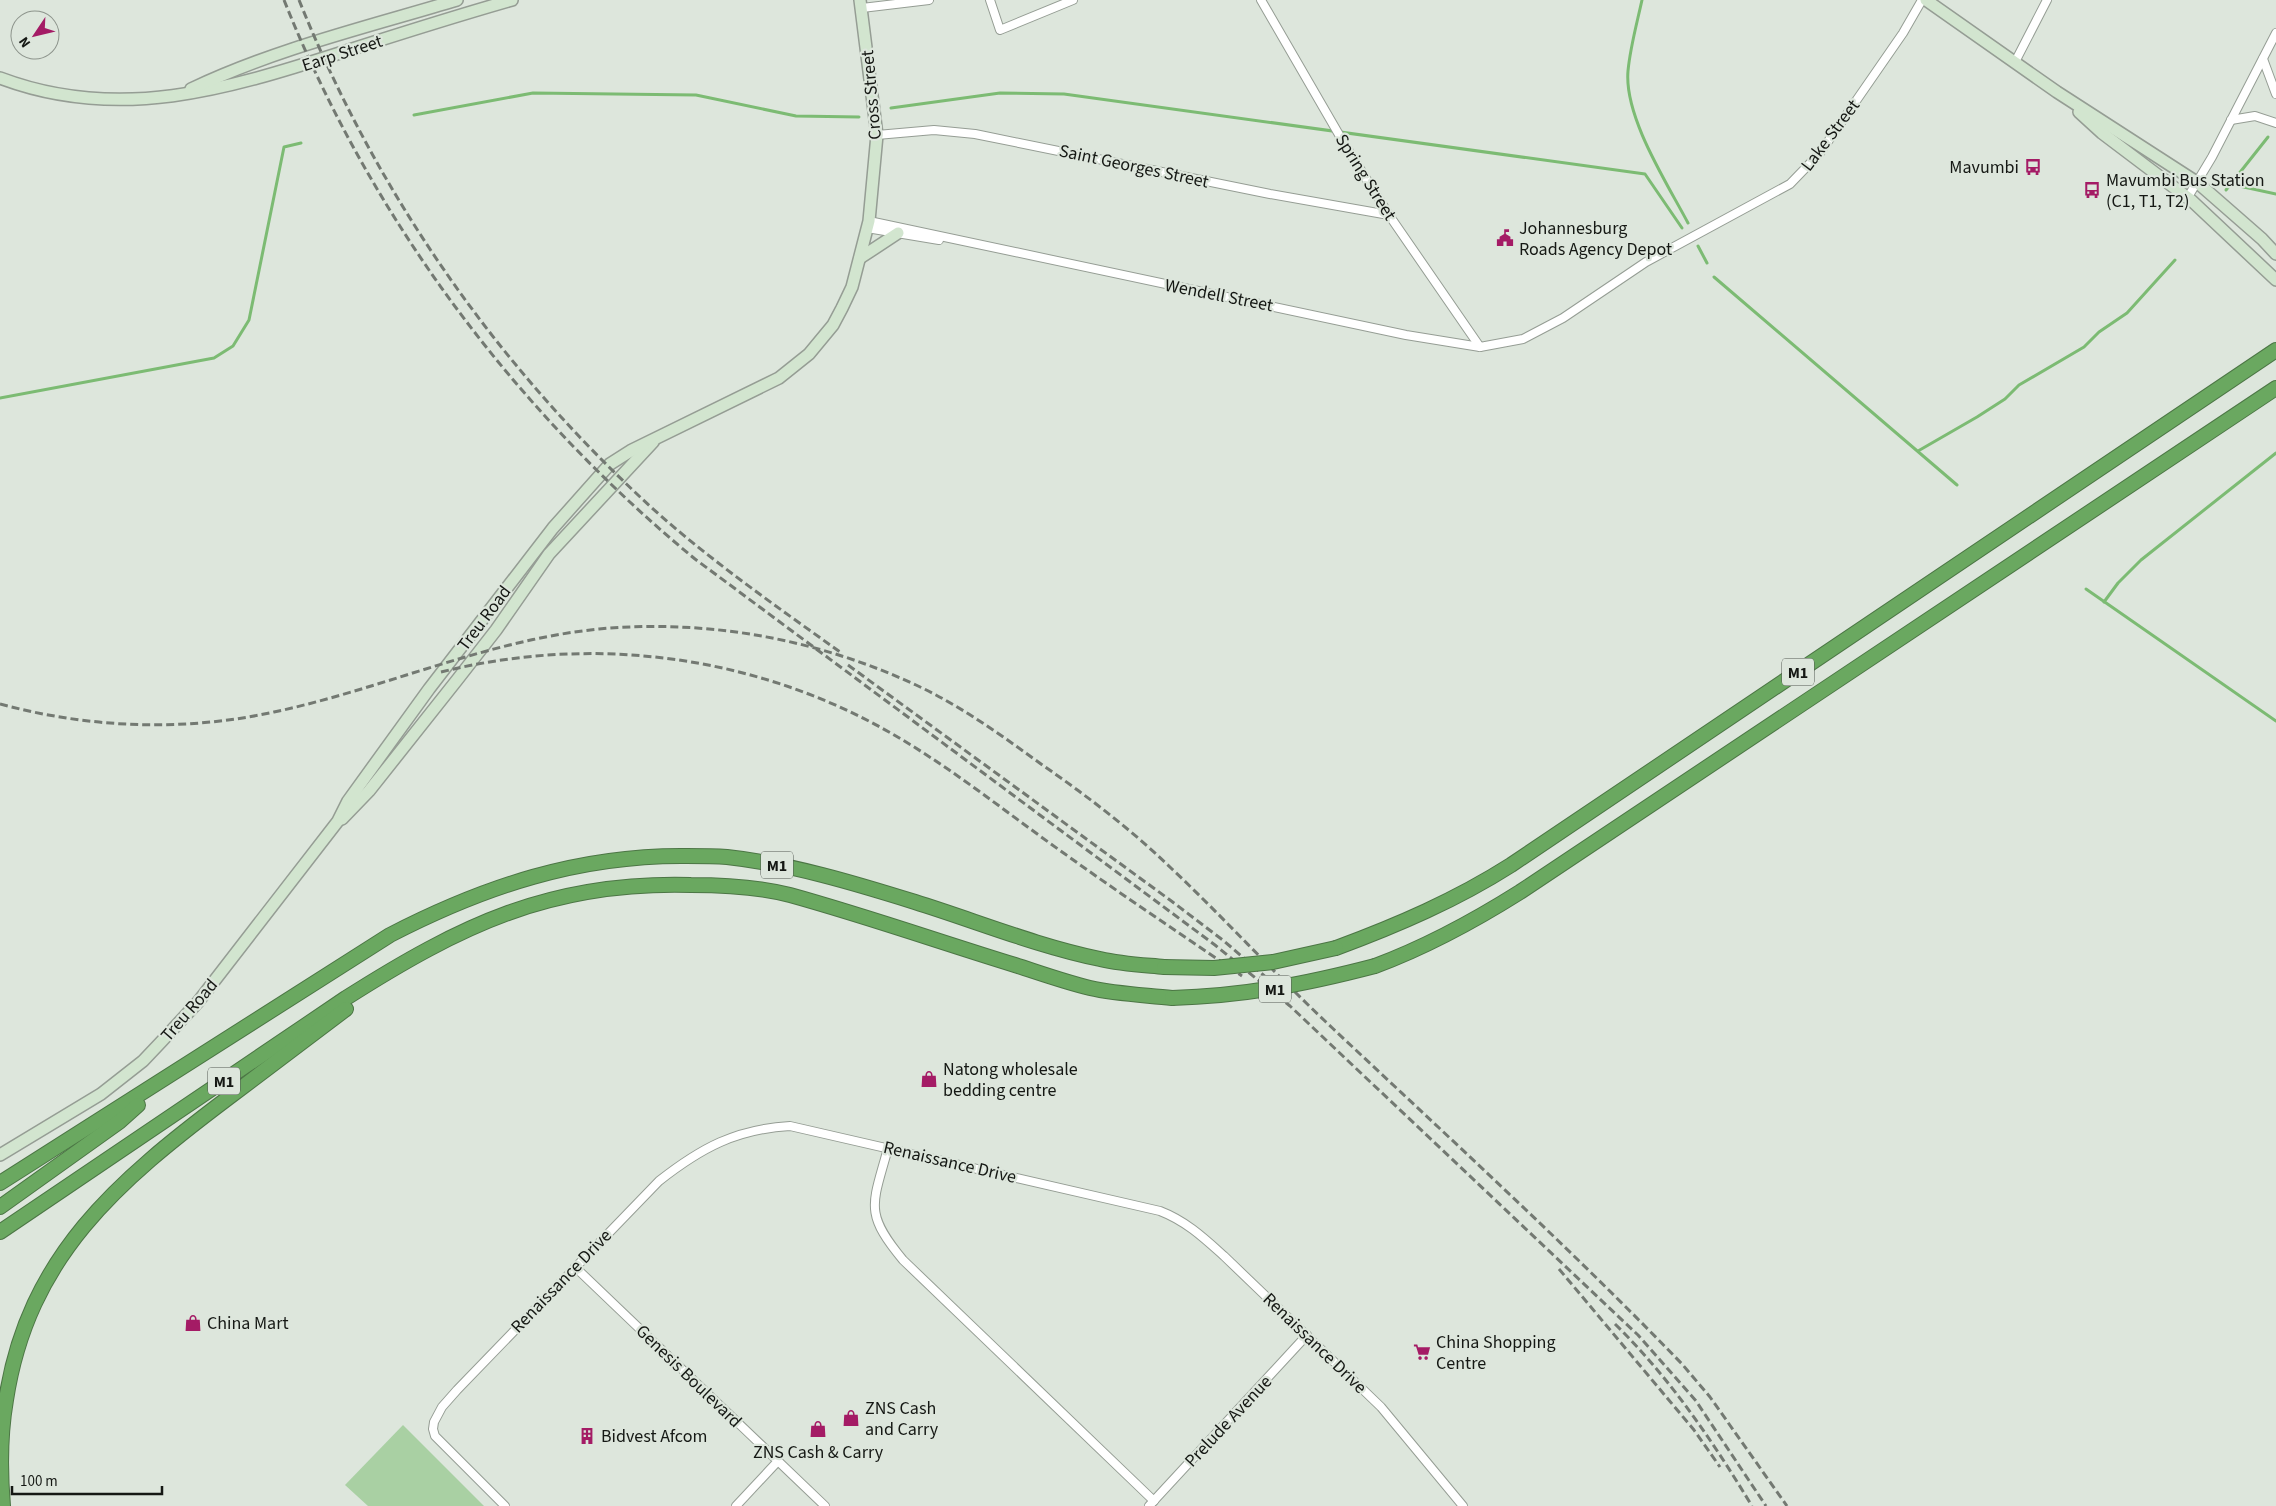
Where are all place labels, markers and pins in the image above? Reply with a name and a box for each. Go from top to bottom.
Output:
place label: Mavumbi [1949,155,2019,180]
bus stop icon: Mavumbi [2023,157,2043,177]
place label: Mavumbi Bus Station (C1, T1, T2) [2106,168,2265,214]
bus stop icon: Mavumbi Bus Station (C1, T1, T2) [2082,180,2102,200]
place label: Johannesburg Roads Agency Depot [1519,216,1672,262]
public building icon: Johannesburg Roads Agency Depot [1495,228,1515,248]
place label: Natong wholesale bedding centre [943,1057,1078,1103]
shop icon: Natong wholesale bedding centre [919,1069,939,1089]
place label: China Mart [207,1311,289,1336]
shop icon: China Mart [183,1313,203,1333]
place label: China Shopping Centre [1436,1330,1556,1376]
supermarket icon: China Shopping Centre [1412,1342,1432,1362]
place label: ZNS Cash and Carry [865,1396,939,1442]
shop icon: ZNS Cash and Carry [841,1408,861,1428]
shop icon: ZNS Cash & Carry [808,1419,828,1439]
place label: Bidvest Afcom [601,1424,707,1449]
building icon: Bidvest Afcom [577,1426,597,1446]
place label: ZNS Cash & Carry [753,1440,884,1465]

